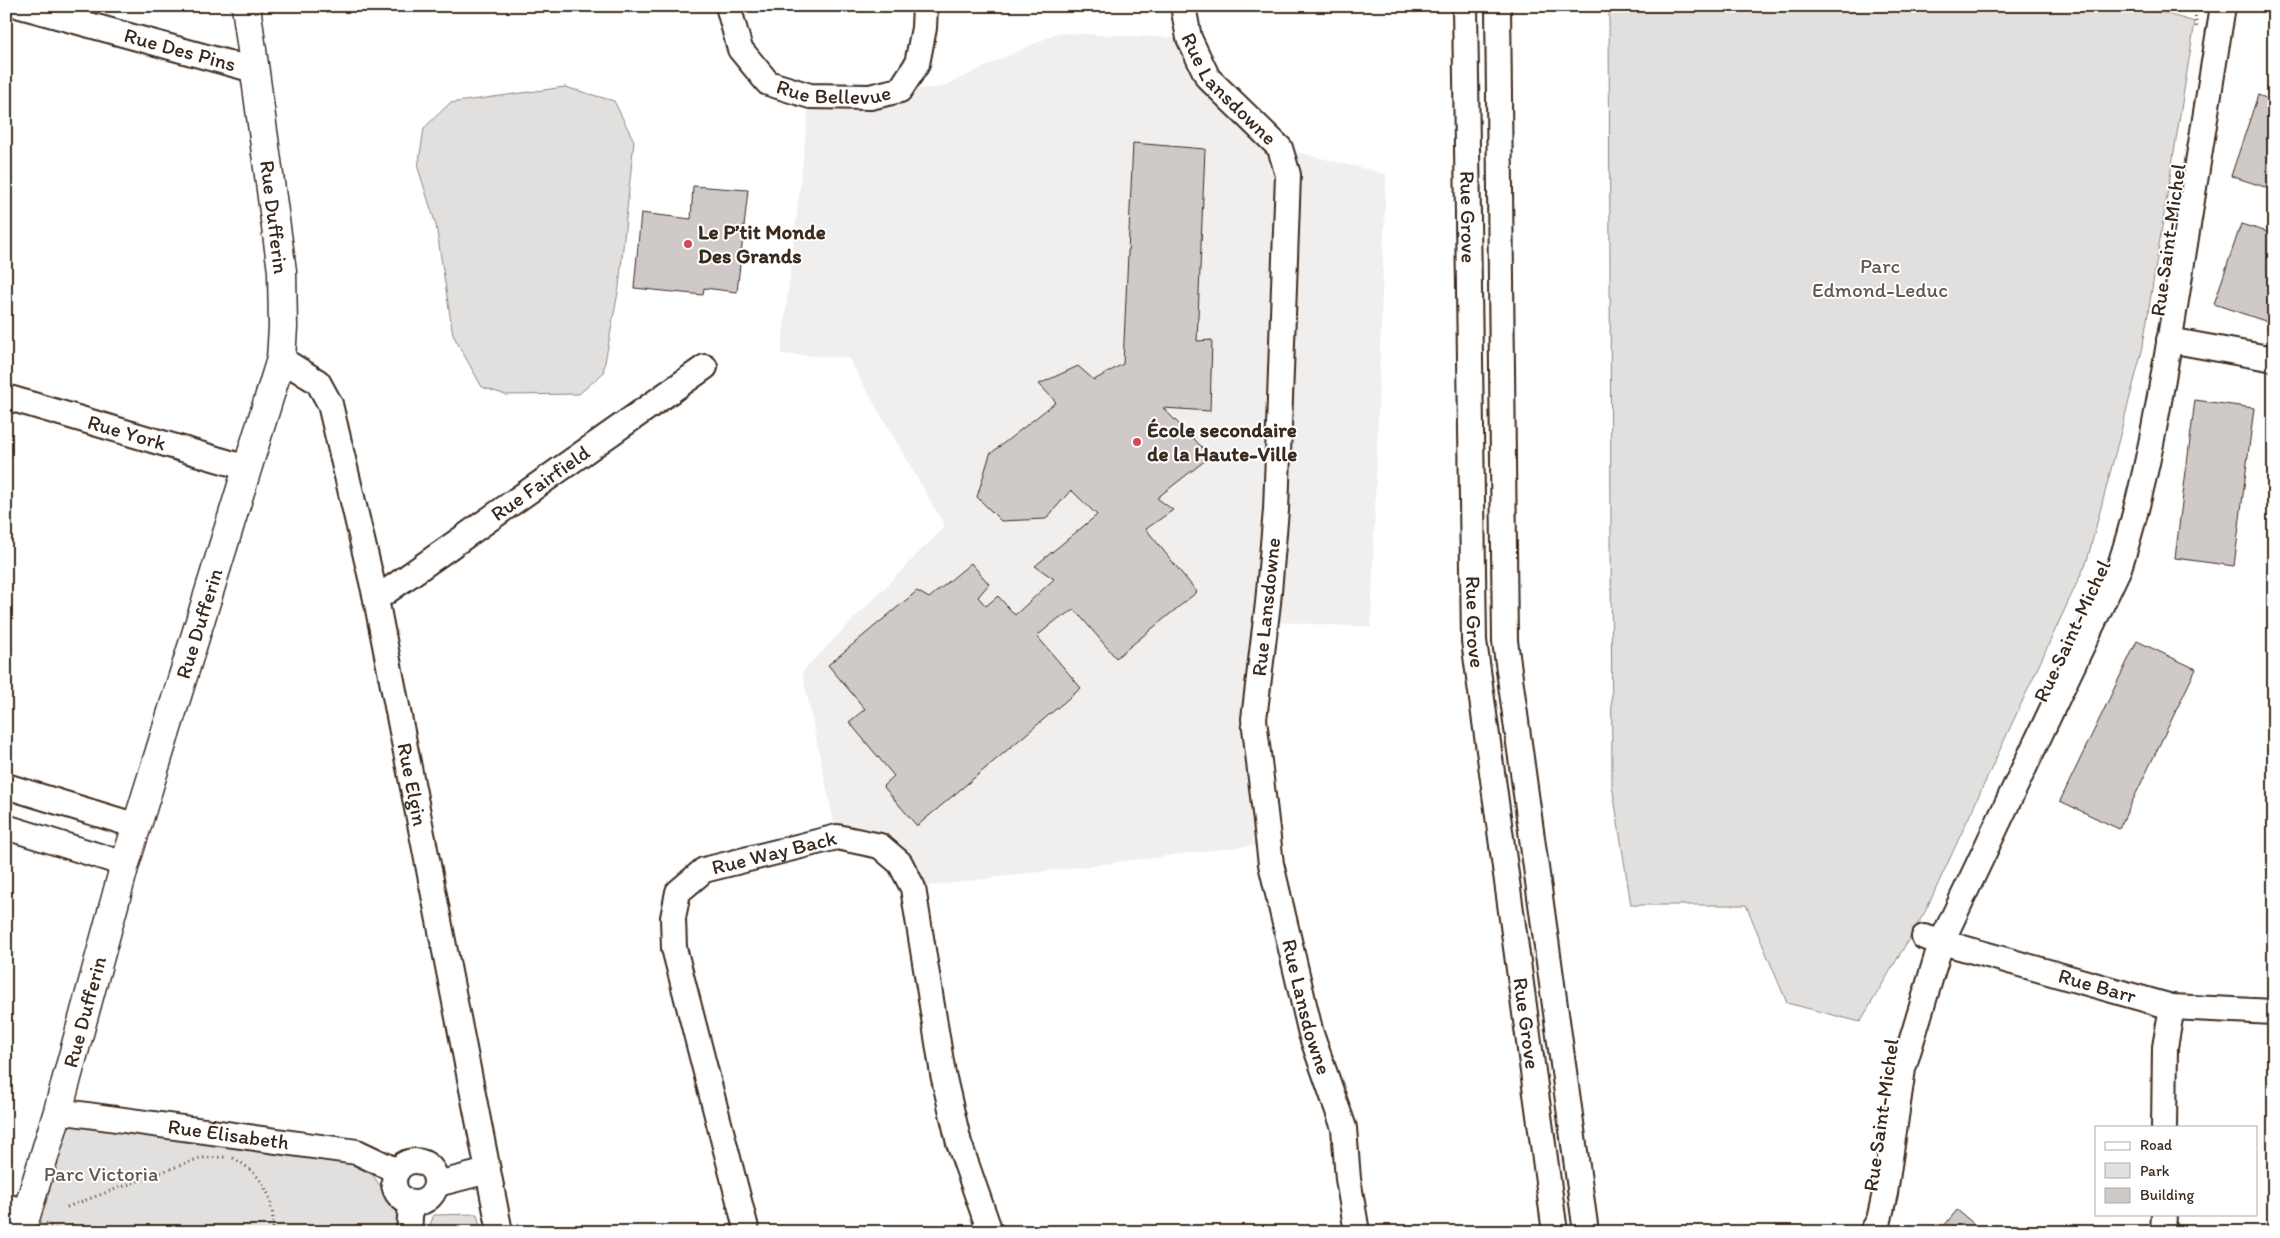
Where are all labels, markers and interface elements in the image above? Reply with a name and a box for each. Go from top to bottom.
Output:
street label: Rue Des Pins [122,22,239,77]
street label: Rue Lansdowne [1176,29,1282,150]
street label: Rue Bellevue [773,73,893,109]
street label: Rue Dufferin [255,159,294,275]
street label: Rue Saint-Michel [2144,162,2191,318]
street label: Rue Grove [1455,171,1482,263]
place label: Le P’tit Monde Des Grands [698,219,826,268]
marker: Le P’tit Monde Des Grands [682,238,694,250]
park label: Parc Edmond-Leduc [1812,253,1948,302]
street label: Rue York [85,409,170,456]
place label: École secondaire de la Haute-Ville [1147,417,1297,466]
marker: École secondaire de la Haute-Ville [1131,436,1143,448]
street label: Rue Fairfield [486,439,595,526]
street label: Rue Lansdowne [1246,536,1285,678]
street label: Rue Saint-Michel [2028,556,2115,706]
street label: Rue Dufferin [170,565,228,682]
street label: Rue Grove [1461,576,1491,669]
street label: Rue Elgin [392,741,433,828]
street label: Rue Way Back [709,825,839,880]
street label: Rue Lansdowne [1277,936,1337,1078]
street label: Rue Dufferin [57,954,111,1070]
street label: Rue Barr [2056,963,2139,1008]
street label: Rue Grove [1508,976,1546,1071]
street label: Rue Saint-Michel [1857,1037,1904,1193]
street label: Rue Élisabeth [166,1113,291,1155]
legend [2095,1126,2258,1216]
text: Road [2140,1136,2173,1154]
park label: Parc Victoria [44,1161,158,1186]
text: Park [2140,1162,2170,1180]
text: Building [2140,1186,2194,1204]

